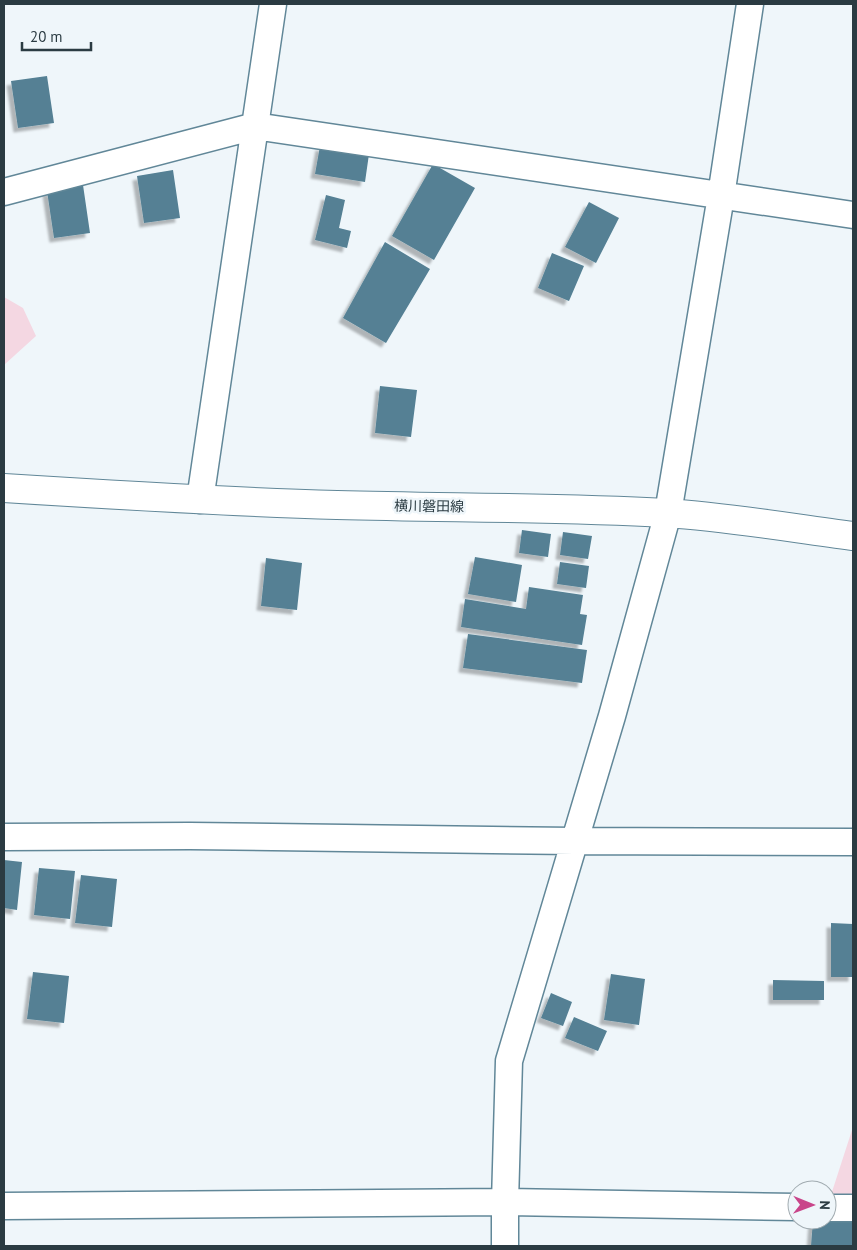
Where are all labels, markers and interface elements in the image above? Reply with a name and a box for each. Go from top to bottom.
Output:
scale bar [22,20,91,52]
text: 20 m [30,27,63,46]
street label: 横川磐田線 [394,496,464,516]
north arrow [787,1180,837,1230]
text: N [816,1200,834,1210]

